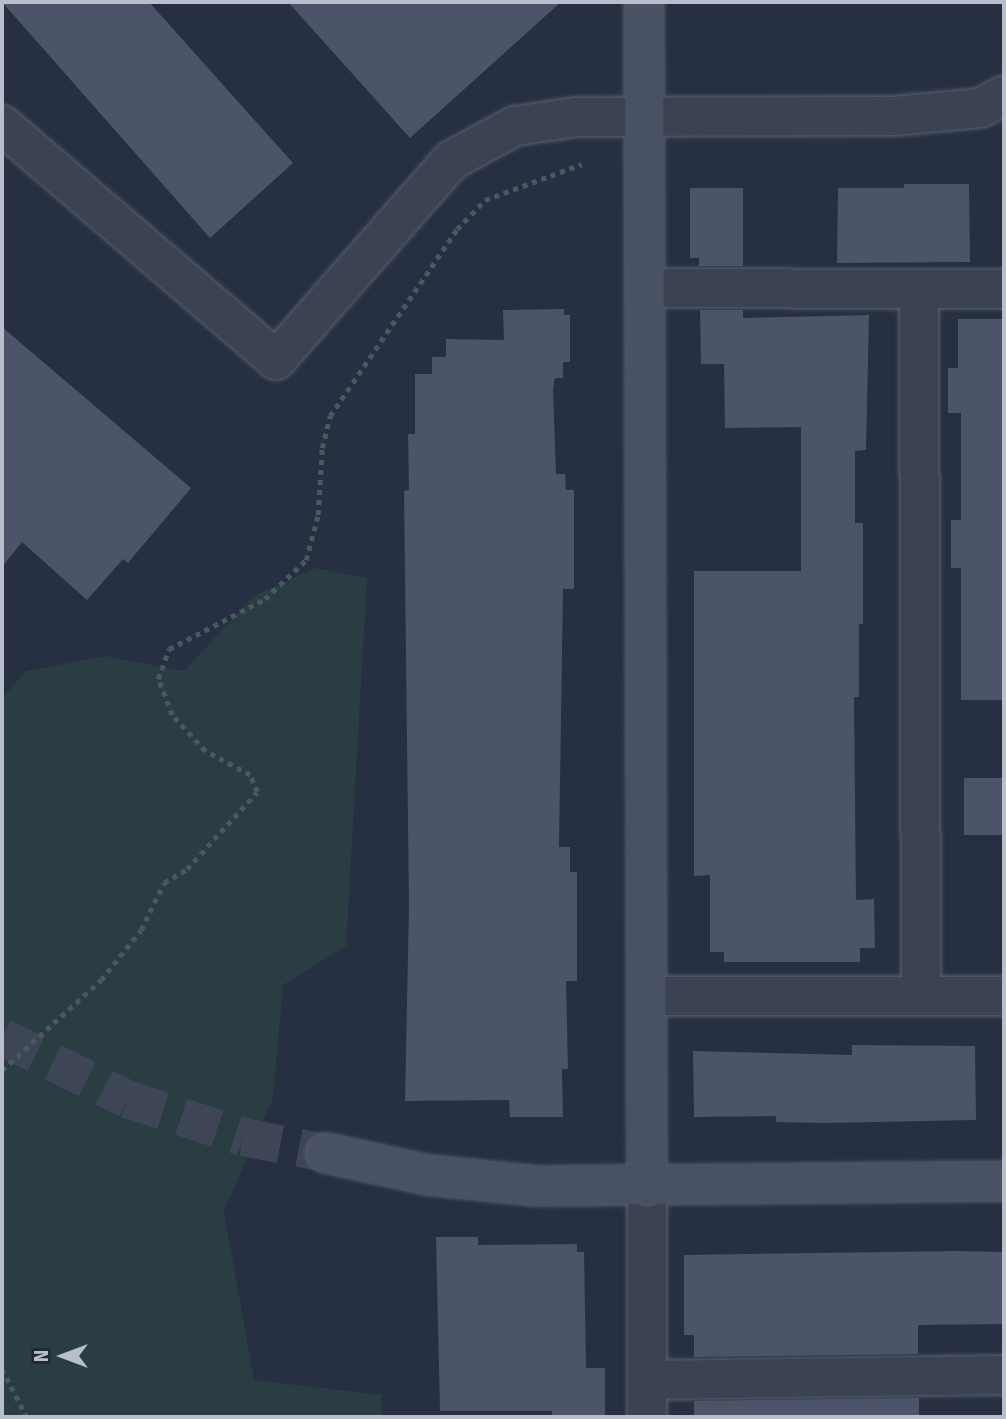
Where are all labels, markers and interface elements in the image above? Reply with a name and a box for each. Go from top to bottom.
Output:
north arrow [28,1321,98,1391]
text: N [30,1350,53,1362]

